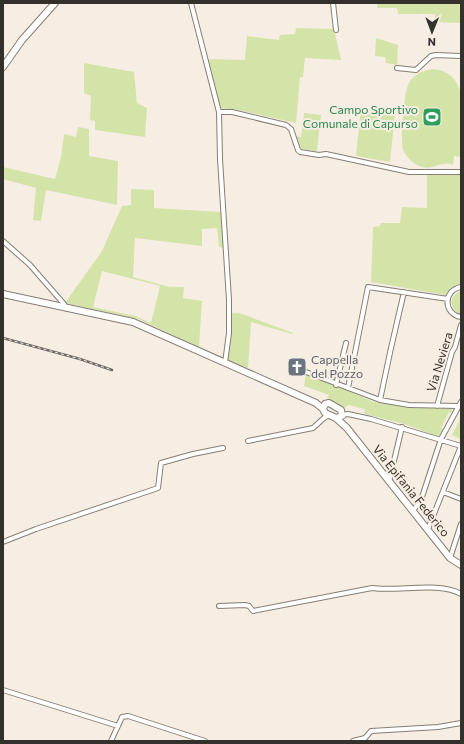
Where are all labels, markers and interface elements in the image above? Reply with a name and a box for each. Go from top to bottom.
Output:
north arrow [412,12,452,52]
text: N [428,36,436,49]
place label: Campo Sportivo Comunale di Capurso [303,102,418,130]
sports icon: Campo Sportivo Comunale di Capurso [421,106,443,128]
street label: Via Neviera [423,330,455,393]
place label: Cappella del Pozzo [311,352,363,380]
church icon: Cappella del Pozzo [286,356,308,378]
street label: Via Epifania Federico [371,442,453,539]

